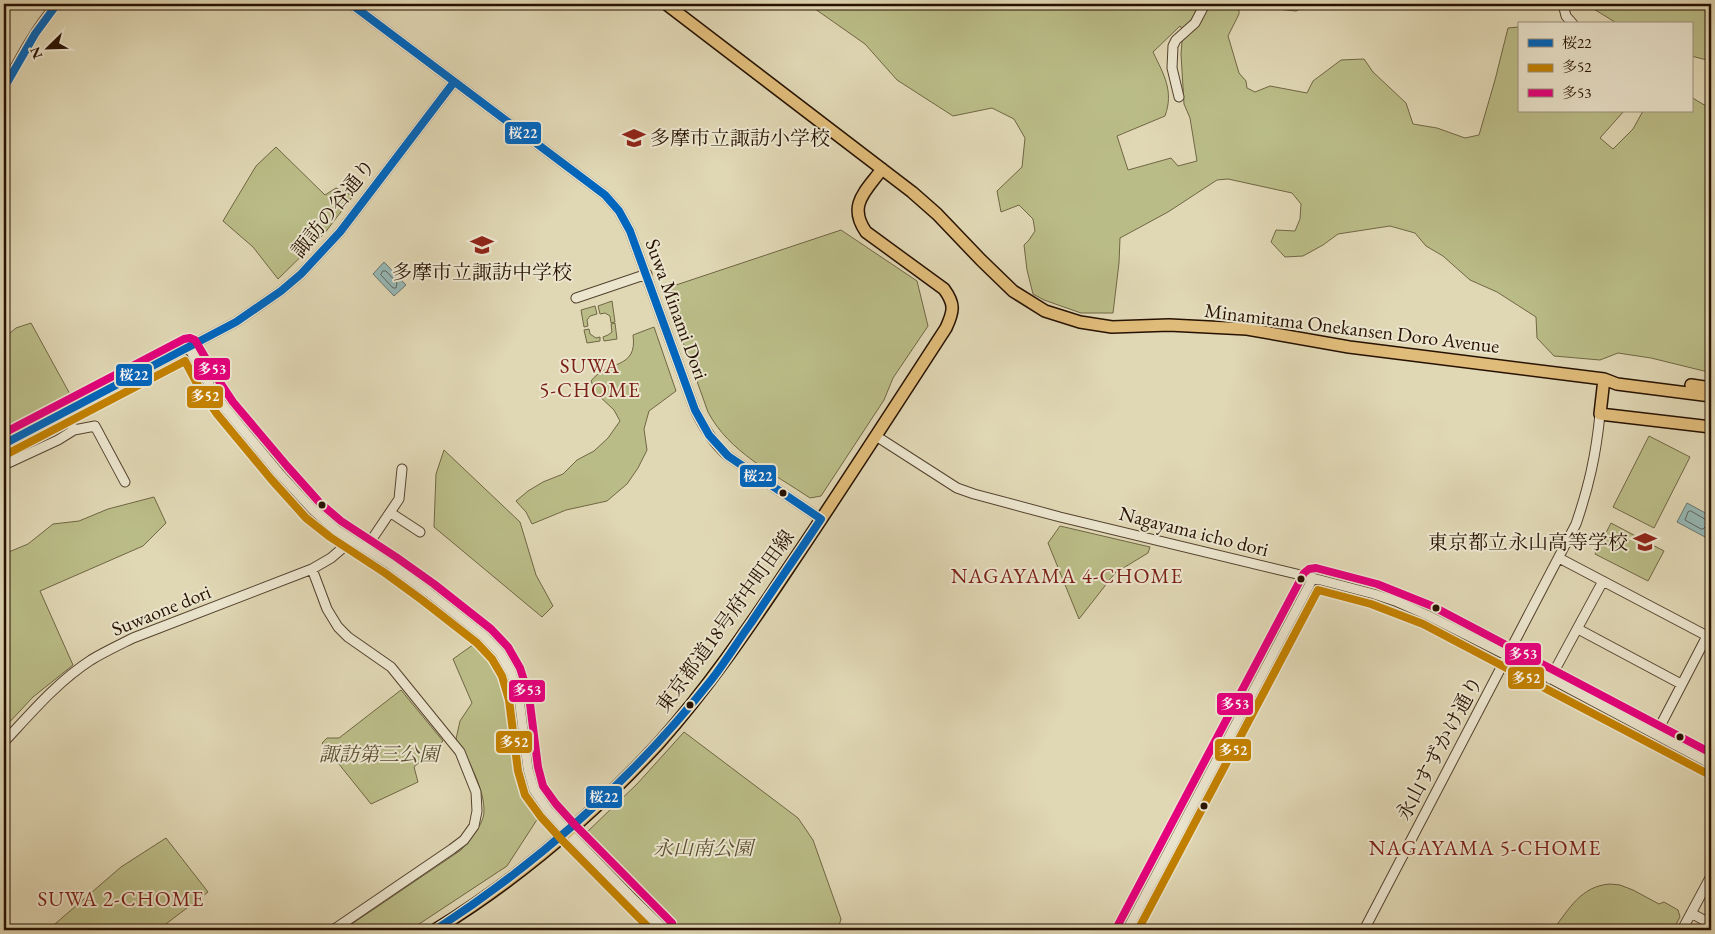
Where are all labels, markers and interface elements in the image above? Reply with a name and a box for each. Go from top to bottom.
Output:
north arrow [22,22,72,72]
legend [1518,22,1692,112]
text: 桜22 [1562,33,1592,52]
text: N [25,44,47,62]
text: 多52 [1562,57,1592,76]
text: 多53 [1562,83,1591,102]
line badge: 桜22 [504,121,542,145]
text: 桜22 [509,124,538,142]
school or university icon: 多摩市立諏訪小学校 [621,125,647,151]
place label: 多摩市立諏訪小学校 [650,125,830,151]
street label: 諏訪の谷通り [285,153,381,263]
school or university icon: 多摩市立諏訪中学校 [469,232,495,258]
street label: Suwa Minami Dori [640,235,715,383]
place label: 多摩市立諏訪中学校 [392,259,572,285]
street label: Minamitama Onekansen Doro Avenue [1203,297,1501,359]
district label: SUWA 5-CHOME [539,352,641,403]
line badge: 多53 [193,357,231,381]
text: 多53 [198,360,226,378]
line badge: 桜22 [115,363,153,387]
text: 桜22 [120,366,149,384]
line badge: 多52 [186,385,224,409]
text: 多52 [191,387,220,405]
line badge: 桜22 [739,464,777,488]
text: 桜22 [744,467,773,485]
unlabelled marker [778,488,788,498]
unlabelled marker [317,500,327,510]
street label: Nagayama icho dori [1117,500,1272,562]
street label: 東京都道18号府中町田線 [650,525,800,717]
place label: 東京都立永山高等学校 [1428,529,1628,555]
school or university icon: 東京都立永山高等学校 [1632,529,1658,555]
district label: NAGAYAMA 4-CHOME [951,562,1183,589]
unlabelled marker [1296,574,1306,584]
street label: Suwaone dori [107,578,215,642]
unlabelled marker [1431,603,1441,613]
line badge: 多53 [1504,642,1542,666]
text: 多53 [1509,645,1537,663]
line badge: 多52 [1507,666,1545,690]
text: 多52 [1512,669,1541,687]
street label: 永山すずかけ通り [1390,671,1488,825]
line badge: 多53 [508,679,546,703]
text: 多53 [513,681,541,699]
line badge: 多53 [1216,692,1254,716]
text: 多53 [1221,695,1249,713]
unlabelled marker [685,700,695,710]
line badge: 多52 [495,730,533,754]
unlabelled marker [1675,732,1685,742]
text: 多52 [500,733,529,751]
line badge: 多52 [1214,738,1252,762]
park label: 諏訪第三公園 [319,741,442,767]
text: 多52 [1219,741,1248,759]
line badge: 桜22 [585,785,623,809]
text: 桜22 [590,788,619,806]
unlabelled marker [1199,801,1209,811]
district label: NAGAYAMA 5-CHOME [1369,834,1601,861]
park label: 永山南公園 [653,835,756,861]
district label: SUWA 2-CHOME [37,885,205,912]

